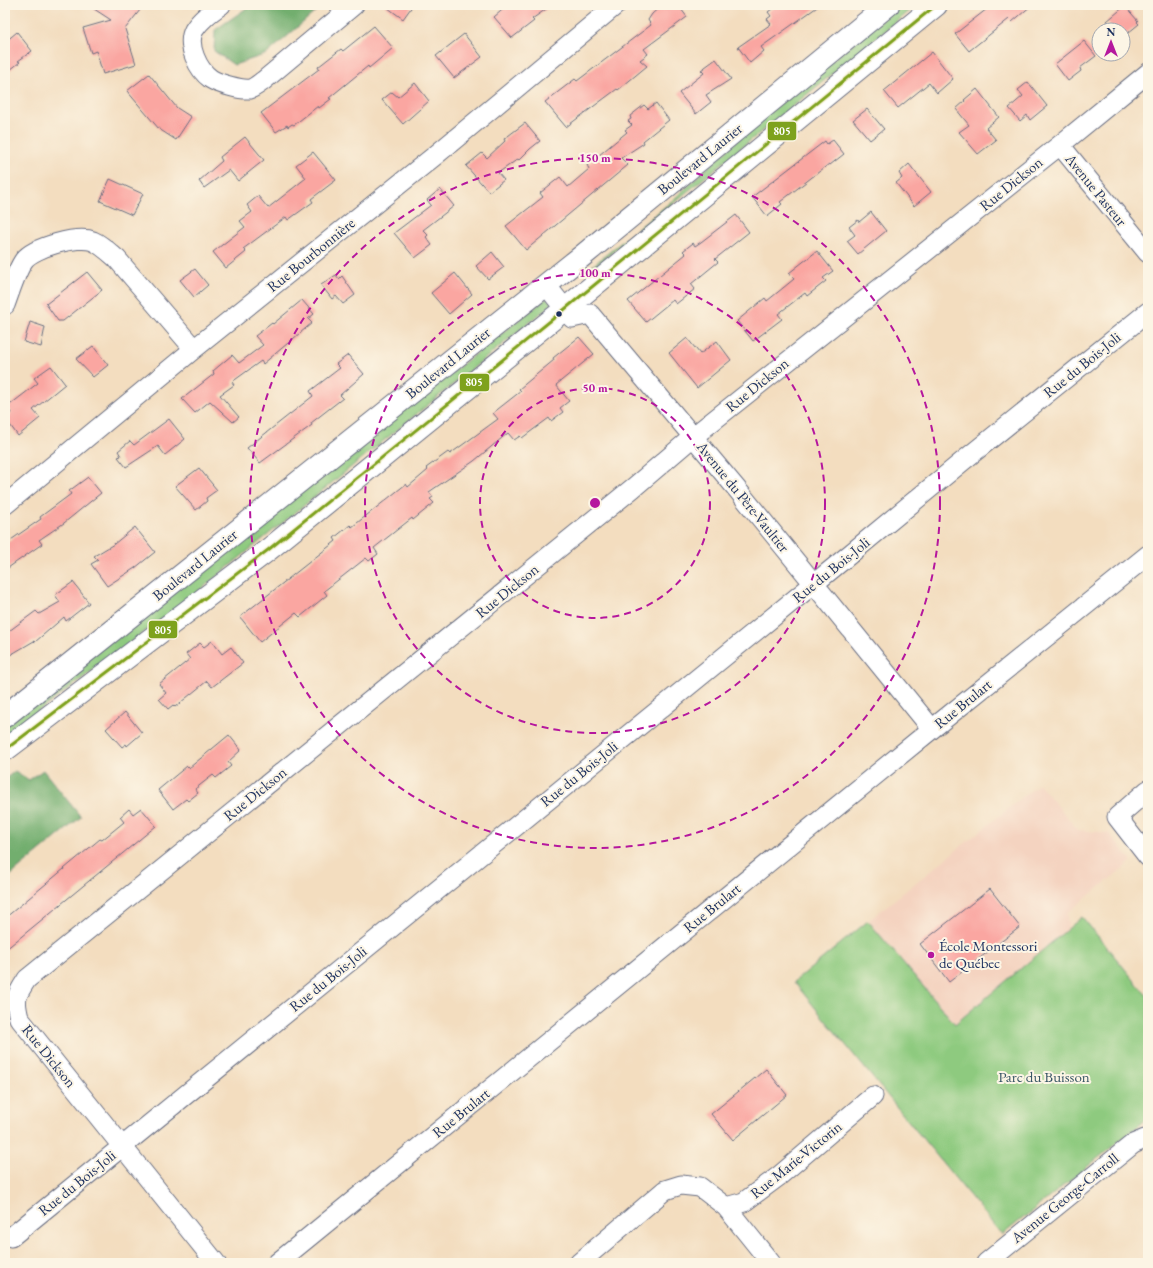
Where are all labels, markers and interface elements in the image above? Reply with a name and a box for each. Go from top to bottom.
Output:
north arrow [1091,22,1131,62]
text: N [1107,25,1116,39]
street label: Boulevard Laurier [653,119,746,199]
line badge: 805 [767,121,797,141]
text: 805 [773,124,791,138]
street label: Avenue Pasteur [1061,149,1131,230]
text: 150 m [579,150,611,166]
street label: Rue Dickson [975,152,1046,215]
street label: Rue Bourbonnière [263,213,359,296]
text: 100 m [579,265,611,281]
unlabelled marker [554,309,564,319]
street label: Boulevard Laurier [401,323,494,403]
street label: Rue du Bois-Joli [1039,327,1125,402]
street label: Rue Dickson [721,353,792,416]
line badge: 805 [459,373,490,392]
text: 805 [465,375,483,389]
text: 50 m [582,380,608,396]
street label: Avenue du Père-Vaultier [692,437,794,556]
centre of rings [588,496,602,510]
street label: Boulevard Laurier [148,525,241,605]
street label: Rue du Bois-Joli [788,532,874,607]
street label: Rue Dickson [471,559,542,622]
line badge: 805 [148,620,178,639]
text: 805 [154,623,172,637]
street label: Rue Brulart [930,675,995,733]
street label: Rue du Bois-Joli [536,736,622,811]
street label: Rue Dickson [219,762,290,825]
street label: Rue Brulart [679,879,744,937]
place label: École Montessori de Québec [939,936,1038,972]
street label: Rue du Bois-Joli [285,941,371,1016]
marker: École Montessori de Québec [926,950,936,960]
street label: Rue Dickson [18,1020,81,1091]
park label: Parc du Buisson [998,1067,1090,1086]
street label: Rue Brulart [428,1084,493,1142]
street label: Rue Marie-Victorin [746,1117,845,1202]
street label: Rue du Bois-Joli [34,1145,120,1220]
street label: Avenue George-Carroll [1006,1148,1123,1247]

